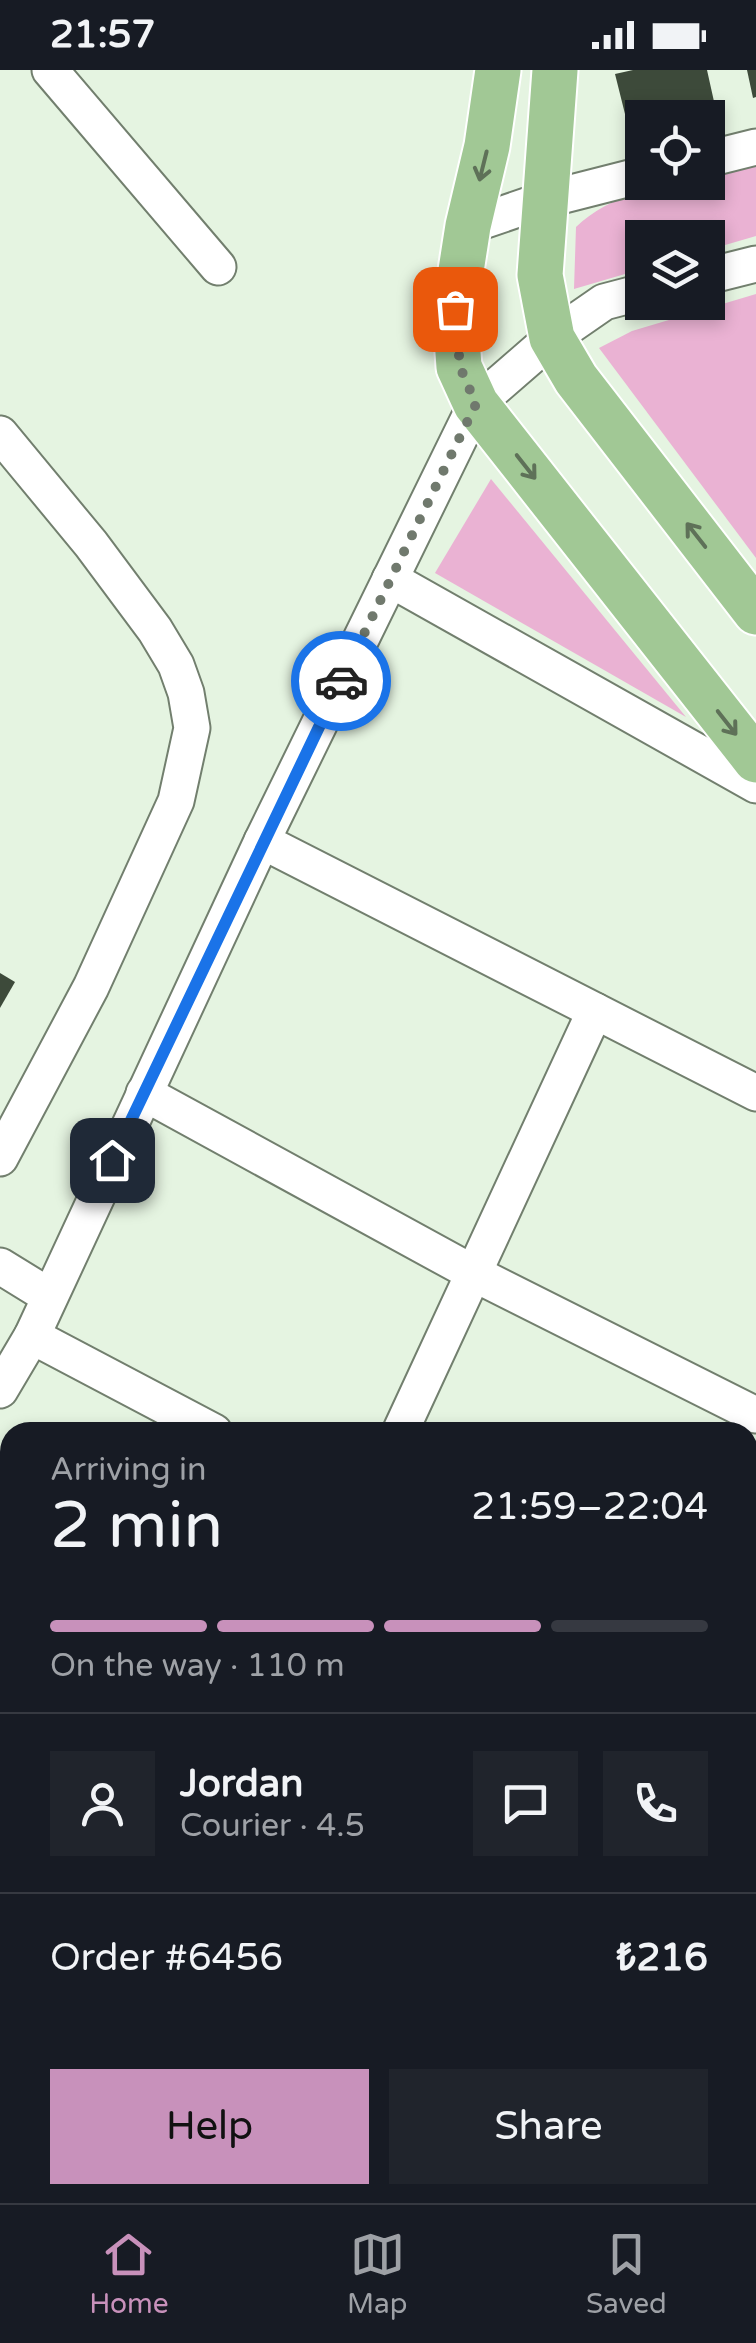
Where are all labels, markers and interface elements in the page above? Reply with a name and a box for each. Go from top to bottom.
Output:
text: 21:57 [50,12,155,58]
map controls [625,100,725,320]
button: locate [625,100,725,200]
one-way arrow [472,150,491,181]
button: layers [625,220,725,320]
pin [413,267,498,352]
icon: bag [428,282,483,337]
one-way arrow [515,454,537,480]
one-way arrow [686,522,707,549]
courier [291,631,391,731]
icon: car [314,654,369,709]
one-way arrow [716,709,738,735]
pin [70,1118,155,1203]
icon: home [85,1133,140,1188]
text: Arriving in [50,1451,207,1489]
text: 21:59–22:04 [471,1484,708,1530]
text: 2 min [50,1487,223,1566]
text: On the way · 110 m [50,1647,345,1685]
button: person [50,1751,155,1856]
button: chat [473,1751,578,1856]
button: phone [603,1751,708,1856]
text: Jordan [180,1761,303,1807]
text: Courier · 4.5 [180,1807,365,1845]
text: Order #6456 [50,1935,283,1981]
text: ₺216 [616,1935,708,1981]
button: Help [50,2069,369,2184]
button: Share [389,2069,708,2184]
tab: Home [89,2227,169,2321]
tab: Map [347,2227,407,2321]
tab: Saved [586,2227,667,2321]

